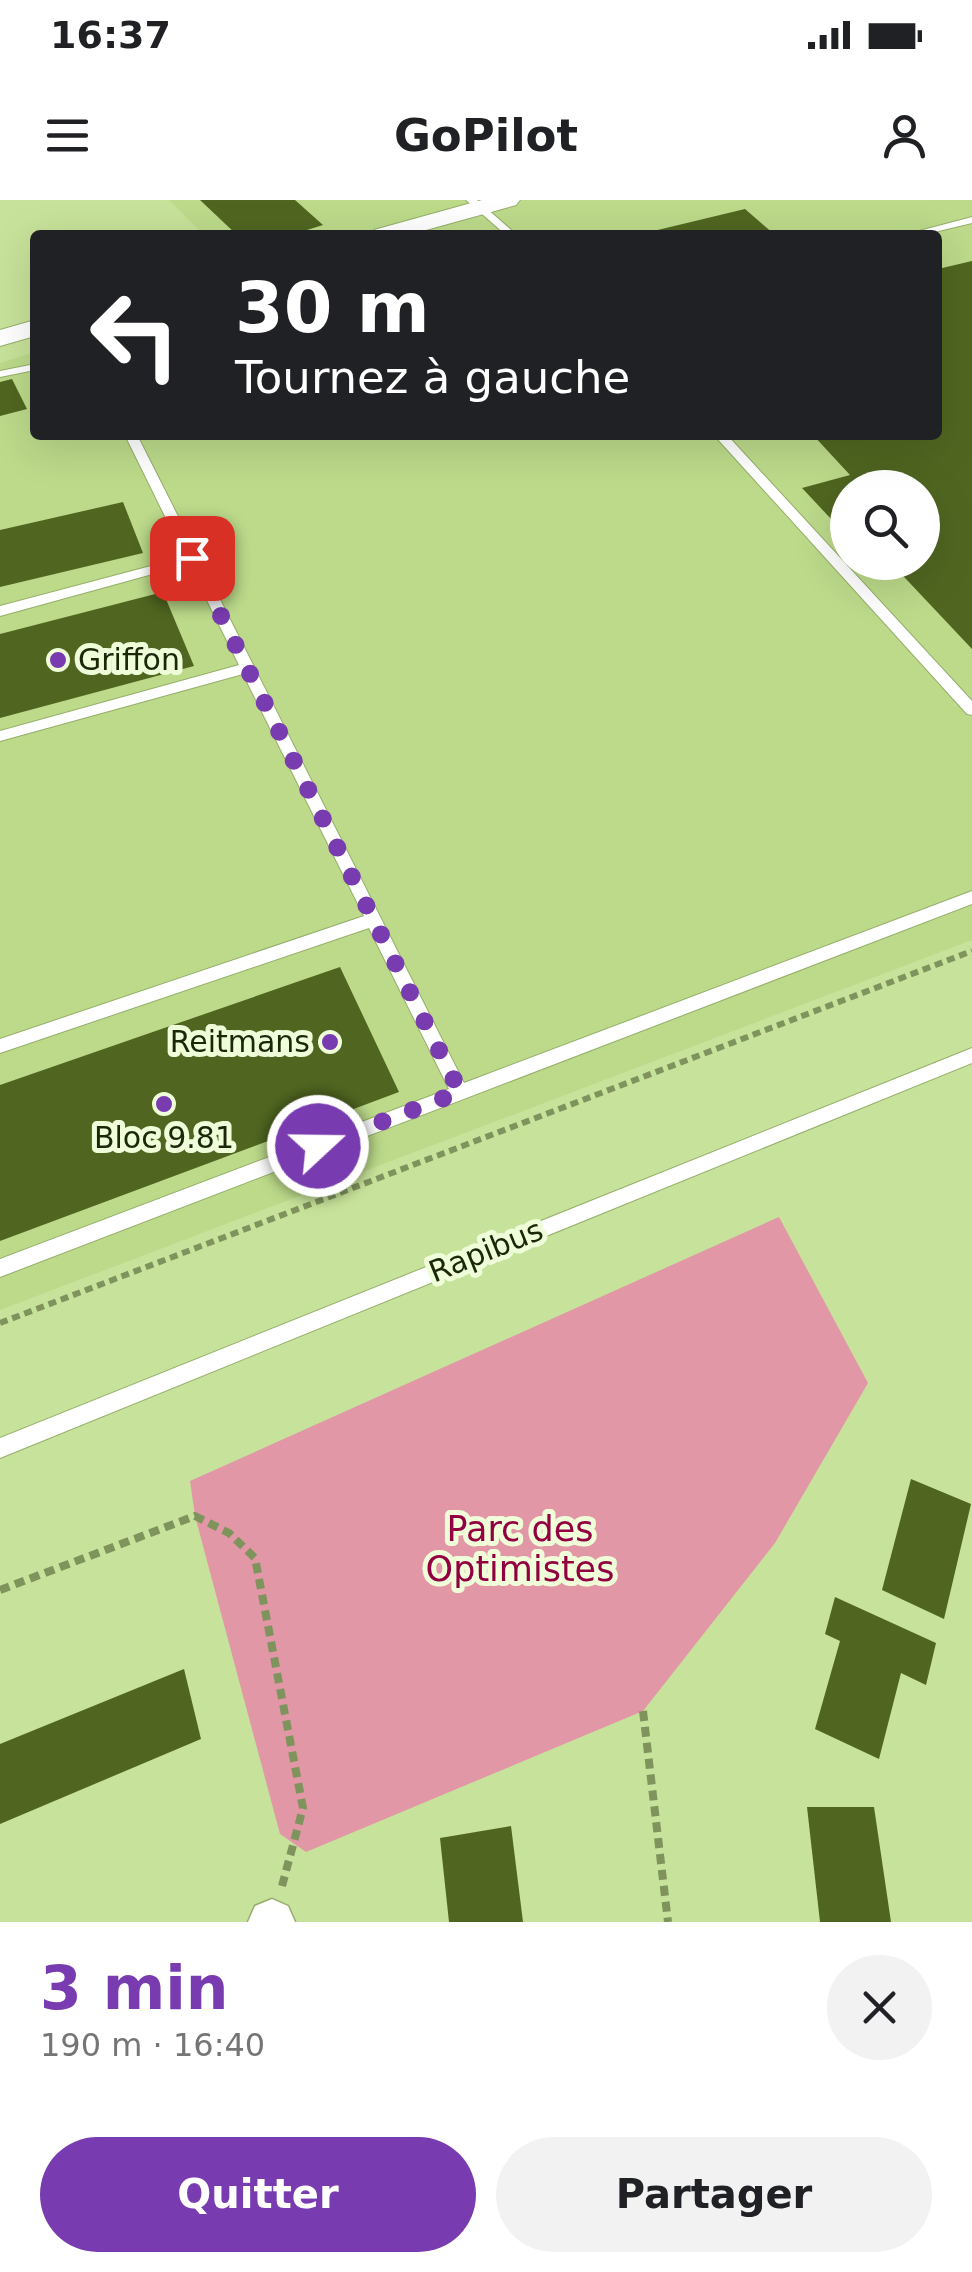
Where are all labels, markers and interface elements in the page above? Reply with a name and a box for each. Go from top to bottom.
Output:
text: 16:37 [50,13,171,57]
icon: menu [40,108,95,163]
icon: person [877,108,932,163]
text: GoPilot [394,109,578,162]
text: 30 m [235,267,430,349]
icon: left [70,270,200,400]
text: Tournez à gauche [235,351,630,404]
map controls [830,470,940,580]
button: search [830,470,940,580]
pin [150,516,235,601]
icon: arrive [165,531,220,586]
place label: Griffon [78,642,180,677]
marker: Griffon [47,649,69,671]
place label: Reitmans [170,1024,310,1059]
marker: Reitmans [319,1031,341,1053]
marker: Bloc 9.81 [153,1093,175,1115]
position arrow [266,1094,370,1198]
place label: Bloc 9.81 [94,1120,234,1155]
street label: Rapibus [424,1212,548,1289]
park label: Parc des Optimistes [426,1509,614,1589]
text: 3 min [40,1953,228,2023]
button: close [827,1955,932,2060]
text: 190 m · 16:40 [40,2026,265,2064]
button: Quitter [40,2137,476,2252]
button: Partager [496,2137,932,2252]

